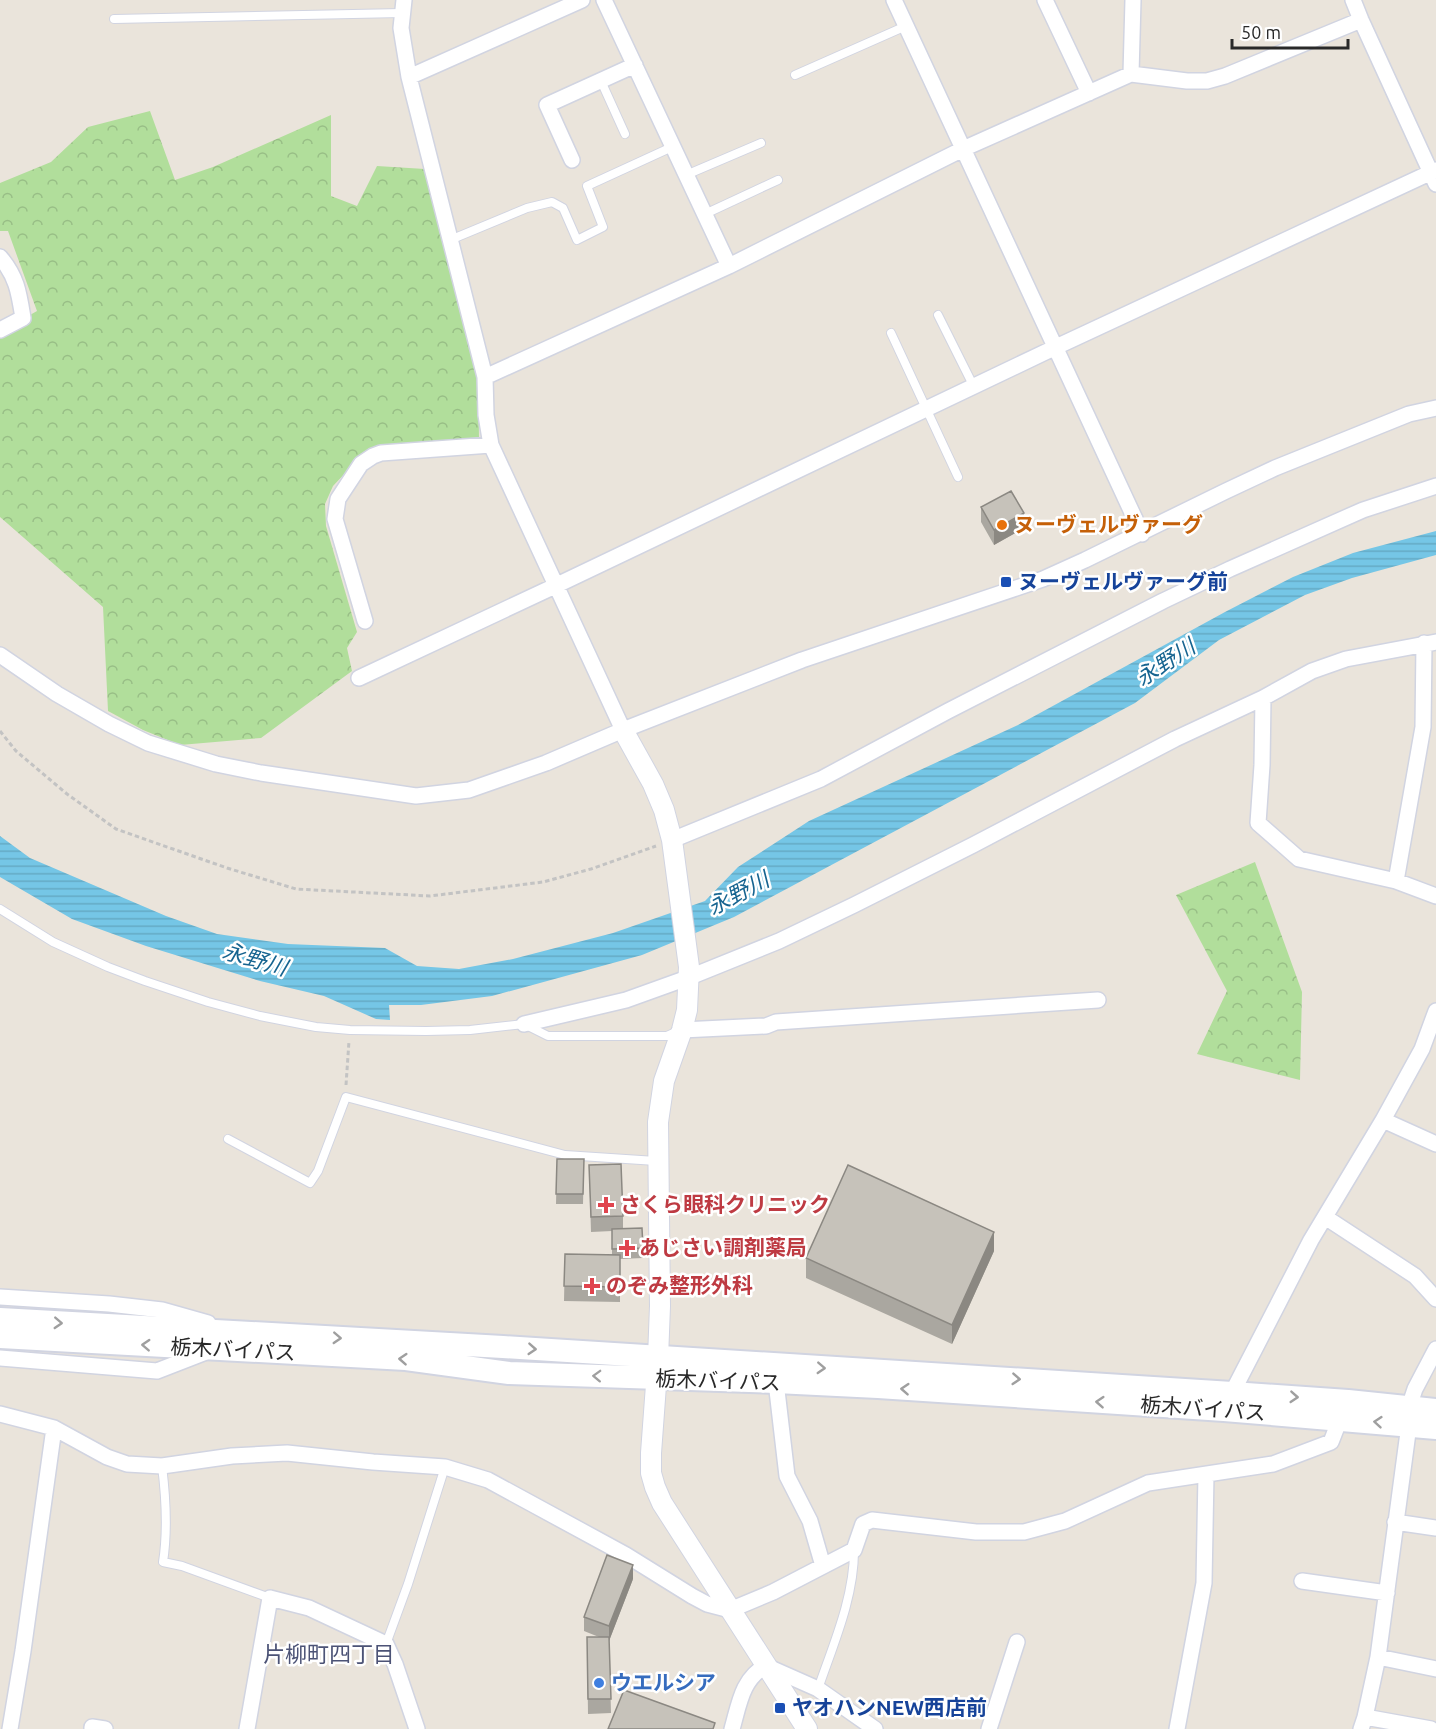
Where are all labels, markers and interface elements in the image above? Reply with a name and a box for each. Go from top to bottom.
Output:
scale bar [1232,12,1348,50]
text: 50 m [1241,22,1281,42]
place label: ヌーヴェルヴァーグ [1014,512,1203,536]
marker: ヌーヴェルヴァーグ [995,518,1009,532]
place label: ヌーヴェルヴァーグ前 [1018,569,1228,593]
marker: ヌーヴェルヴァーグ前 [999,575,1013,589]
water label: 永野川 [1130,632,1201,690]
water label: 永野川 [703,865,775,919]
water label: 永野川 [220,937,292,980]
place label: さくら眼科クリニック [620,1192,830,1216]
marker: さくら眼科クリニック [597,1196,615,1214]
place label: あじさい調剤薬局 [639,1235,807,1259]
marker: あじさい調剤薬局 [620,1241,634,1255]
place label: のぞみ整形外科 [606,1273,753,1297]
marker: のぞみ整形外科 [583,1277,601,1295]
one-way arrow [54,1316,63,1329]
one-way arrow [333,1331,342,1344]
street label: 栃木バイパス [170,1334,296,1364]
one-way arrow [141,1339,150,1352]
one-way arrow [527,1342,536,1355]
one-way arrow [399,1353,408,1366]
one-way arrow [817,1361,826,1374]
street label: 栃木バイパス [655,1366,781,1394]
one-way arrow [593,1370,602,1383]
one-way arrow [1011,1372,1020,1385]
one-way arrow [900,1383,909,1396]
one-way arrow [1290,1390,1299,1403]
street label: 栃木バイパス [1140,1392,1267,1424]
one-way arrow [1095,1395,1104,1408]
one-way arrow [1373,1416,1382,1429]
district label: 片柳町四丁目 [263,1641,395,1666]
place label: ウエルシア [611,1670,716,1694]
marker: ウエルシア [592,1676,606,1690]
place label: ヤオハンNEW西店前 [792,1695,987,1719]
marker: ヤオハンNEW西店前 [773,1701,787,1715]

